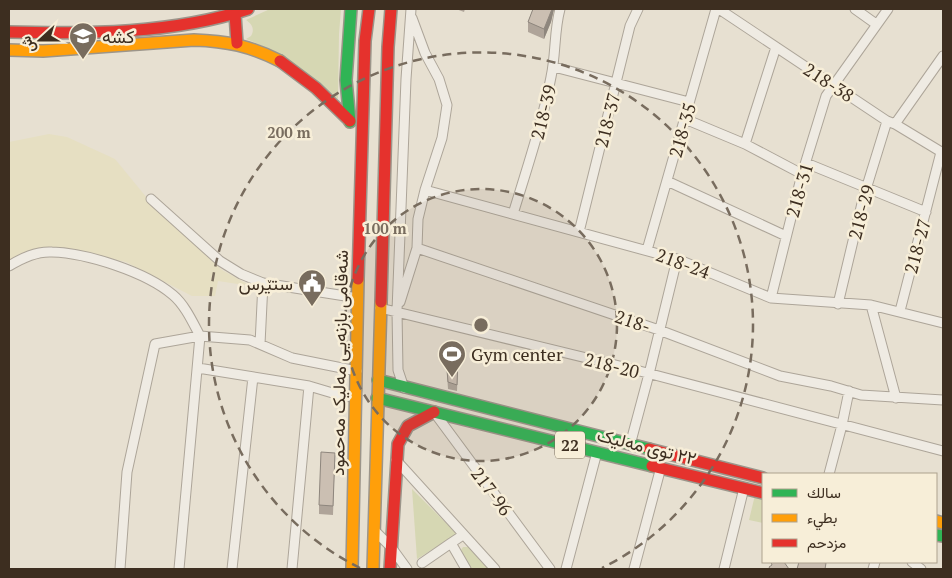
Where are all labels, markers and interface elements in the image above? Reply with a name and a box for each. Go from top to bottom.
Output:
north arrow [15,15,65,65]
school or university icon: كشه [68,21,98,60]
place label: كشه [102,24,135,48]
text: ش [15,33,39,56]
street label: 218-38 [799,57,859,107]
street label: 218-39 [525,82,561,142]
street label: 218-37 [589,90,625,150]
street label: 218-35 [663,100,701,160]
text: 200 m [267,122,311,142]
street label: 218-31 [780,160,818,220]
street label: 218-29 [842,182,880,242]
street label: 218-27 [898,216,936,276]
text: 100 m [363,218,407,238]
street label: 218-24 [653,242,714,284]
street label: شەقامی بازنەیی مەلیک مەحمود [325,250,353,476]
public building icon: ستێرس [297,268,327,307]
place label: ستێرس [238,271,293,295]
street label: 218- [612,304,654,338]
centre of rings [472,316,490,334]
sports icon: Gym center [437,339,467,378]
place label: Gym center [471,342,563,366]
street label: 218-20 [582,347,642,383]
street label: ٢٢ توی مەلیک [595,422,699,470]
road number: 22 [555,432,585,458]
street label: 217-96 [466,462,518,520]
legend [762,473,937,563]
text: سالك [807,482,841,502]
text: بطيء [807,507,837,531]
text: مزدحم [807,532,846,553]

